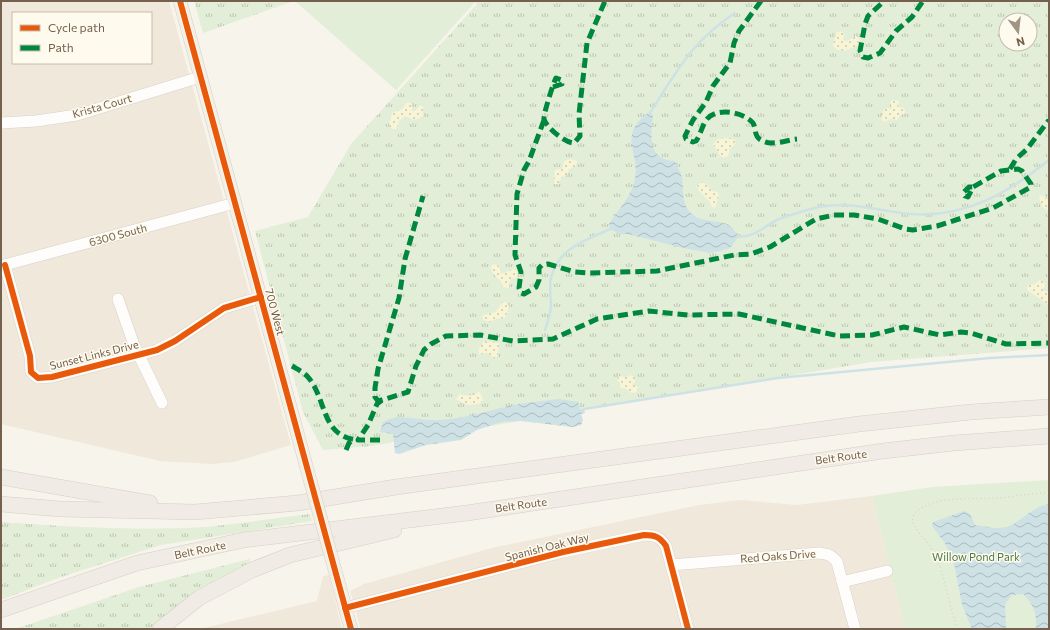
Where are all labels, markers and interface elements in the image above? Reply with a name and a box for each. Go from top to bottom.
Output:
legend [12,12,152,64]
north arrow [998,12,1038,52]
text: Cycle path [48,20,105,34]
text: N [1015,35,1026,49]
text: Path [48,40,74,54]
street label: Krista Court [71,91,133,120]
street label: 6300 South [88,221,148,248]
street label: 700 West [263,287,288,337]
street label: Sunset Links Drive [48,337,140,372]
street label: Belt Route [814,446,868,467]
street label: Belt Route [494,494,548,515]
street label: Spanish Oak Way [504,530,590,563]
street label: Belt Route [173,538,227,561]
street label: Red Oaks Drive [740,546,816,565]
park label: Willow Pond Park [932,550,1020,563]

